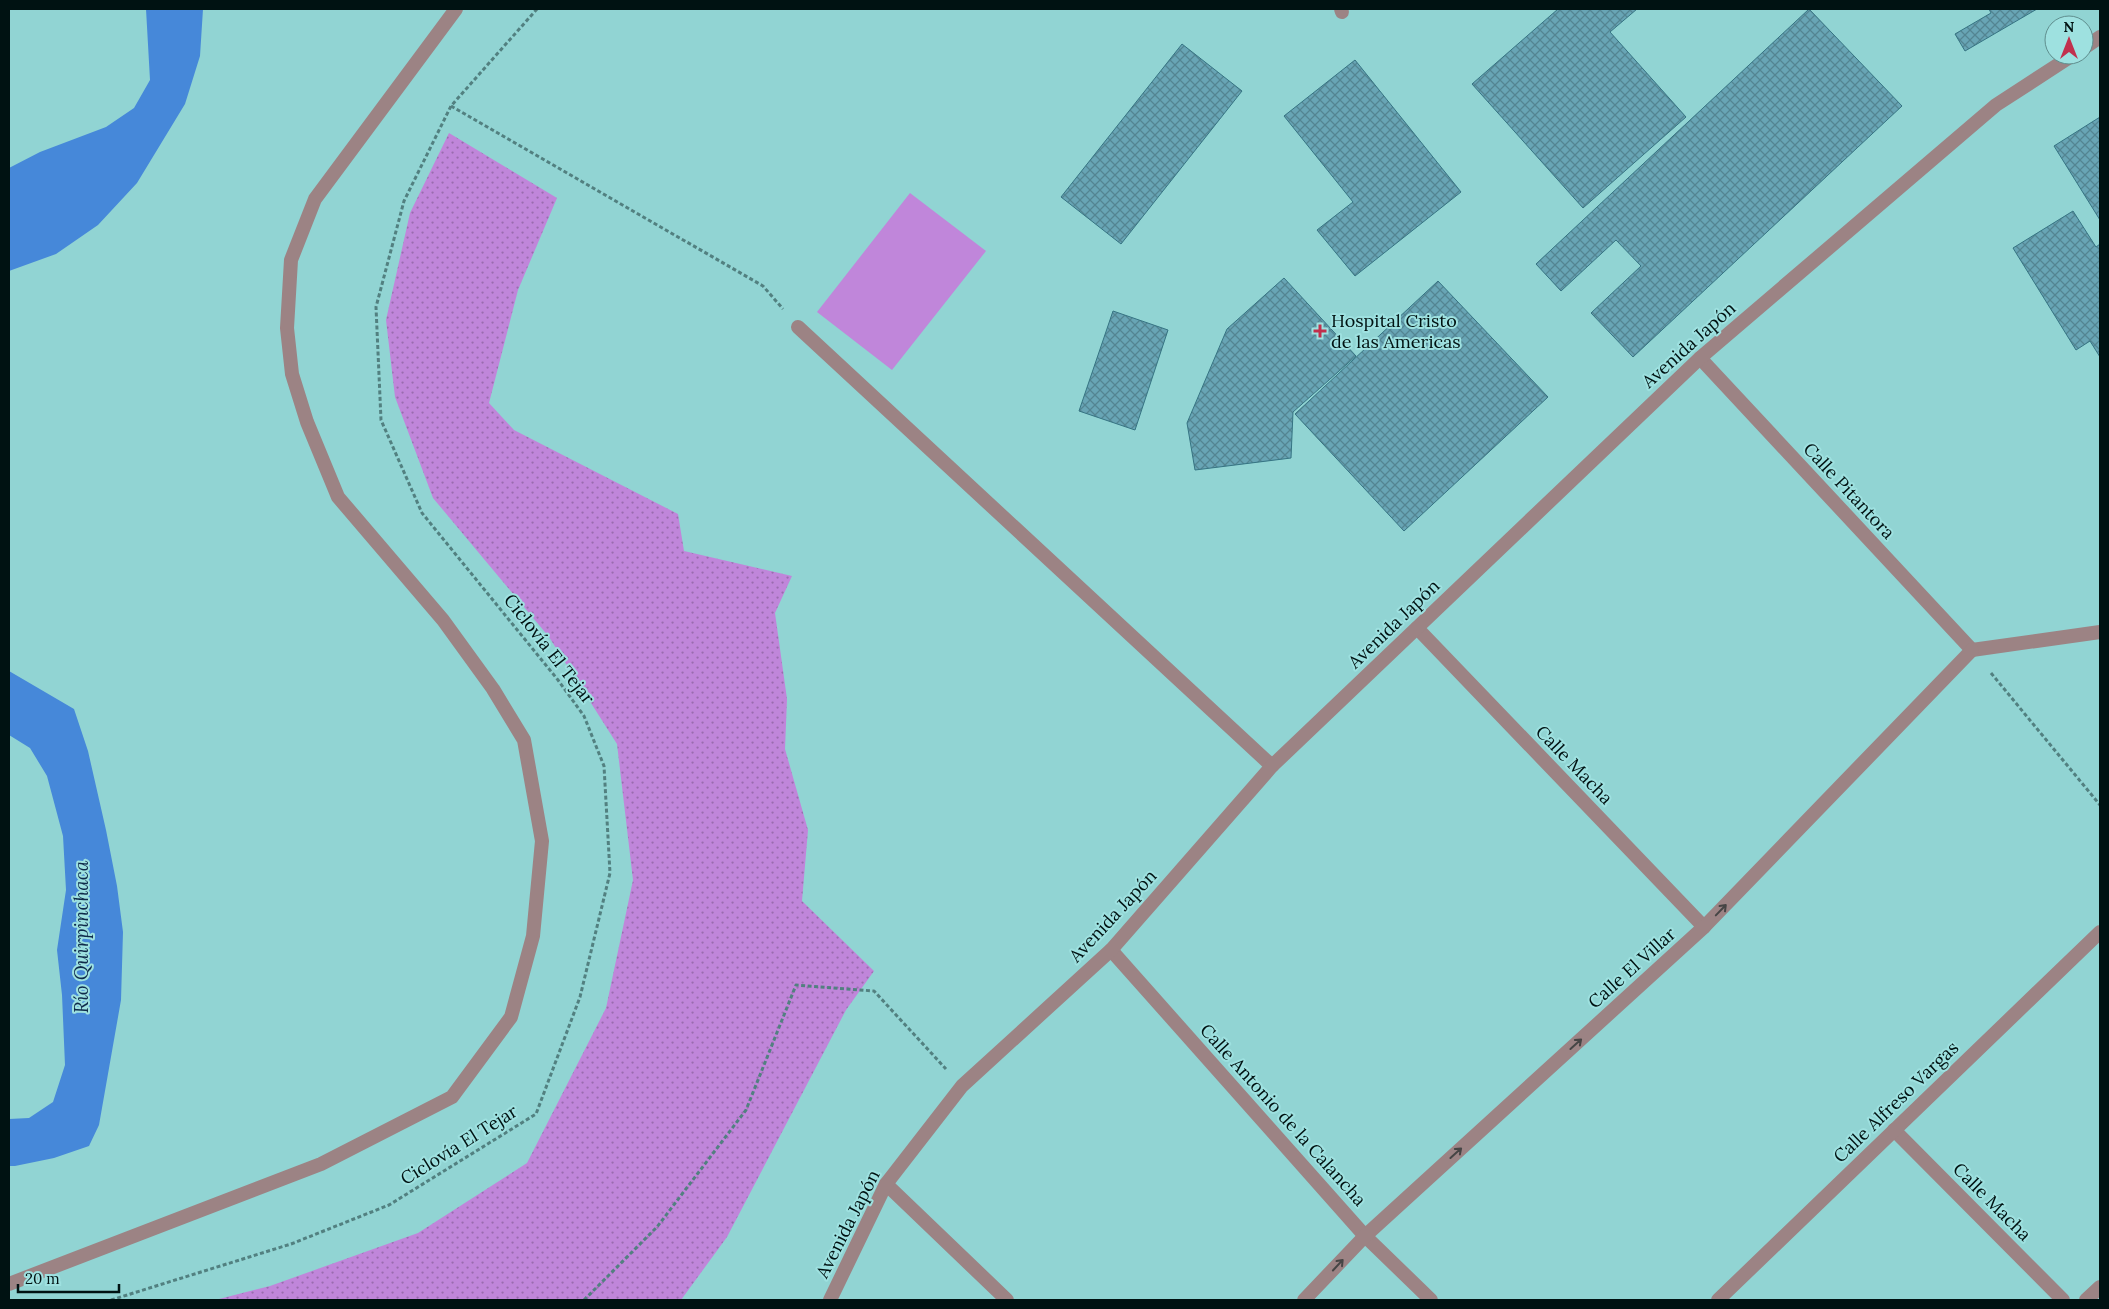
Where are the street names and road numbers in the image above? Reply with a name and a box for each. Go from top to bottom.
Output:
street label: Avenida Japón [1636,296,1740,393]
street label: Calle Pitantora [1799,438,1900,544]
street label: Avenida Japón [1342,574,1444,674]
street label: Ciclovía El Tejar [499,589,600,709]
street label: Calle Macha [1531,720,1618,809]
street label: Avenida Japón [1063,864,1161,968]
street label: Calle El Villar [1583,922,1681,1013]
street label: Calle Antonio de la Calancha [1195,1019,1371,1211]
street label: Calle Alfreso Vargas [1828,1036,1963,1167]
street label: Ciclovía El Tejar [396,1099,522,1190]
street label: Calle Macha [1948,1158,2036,1246]
street label: Avenida Japón [810,1166,885,1283]

